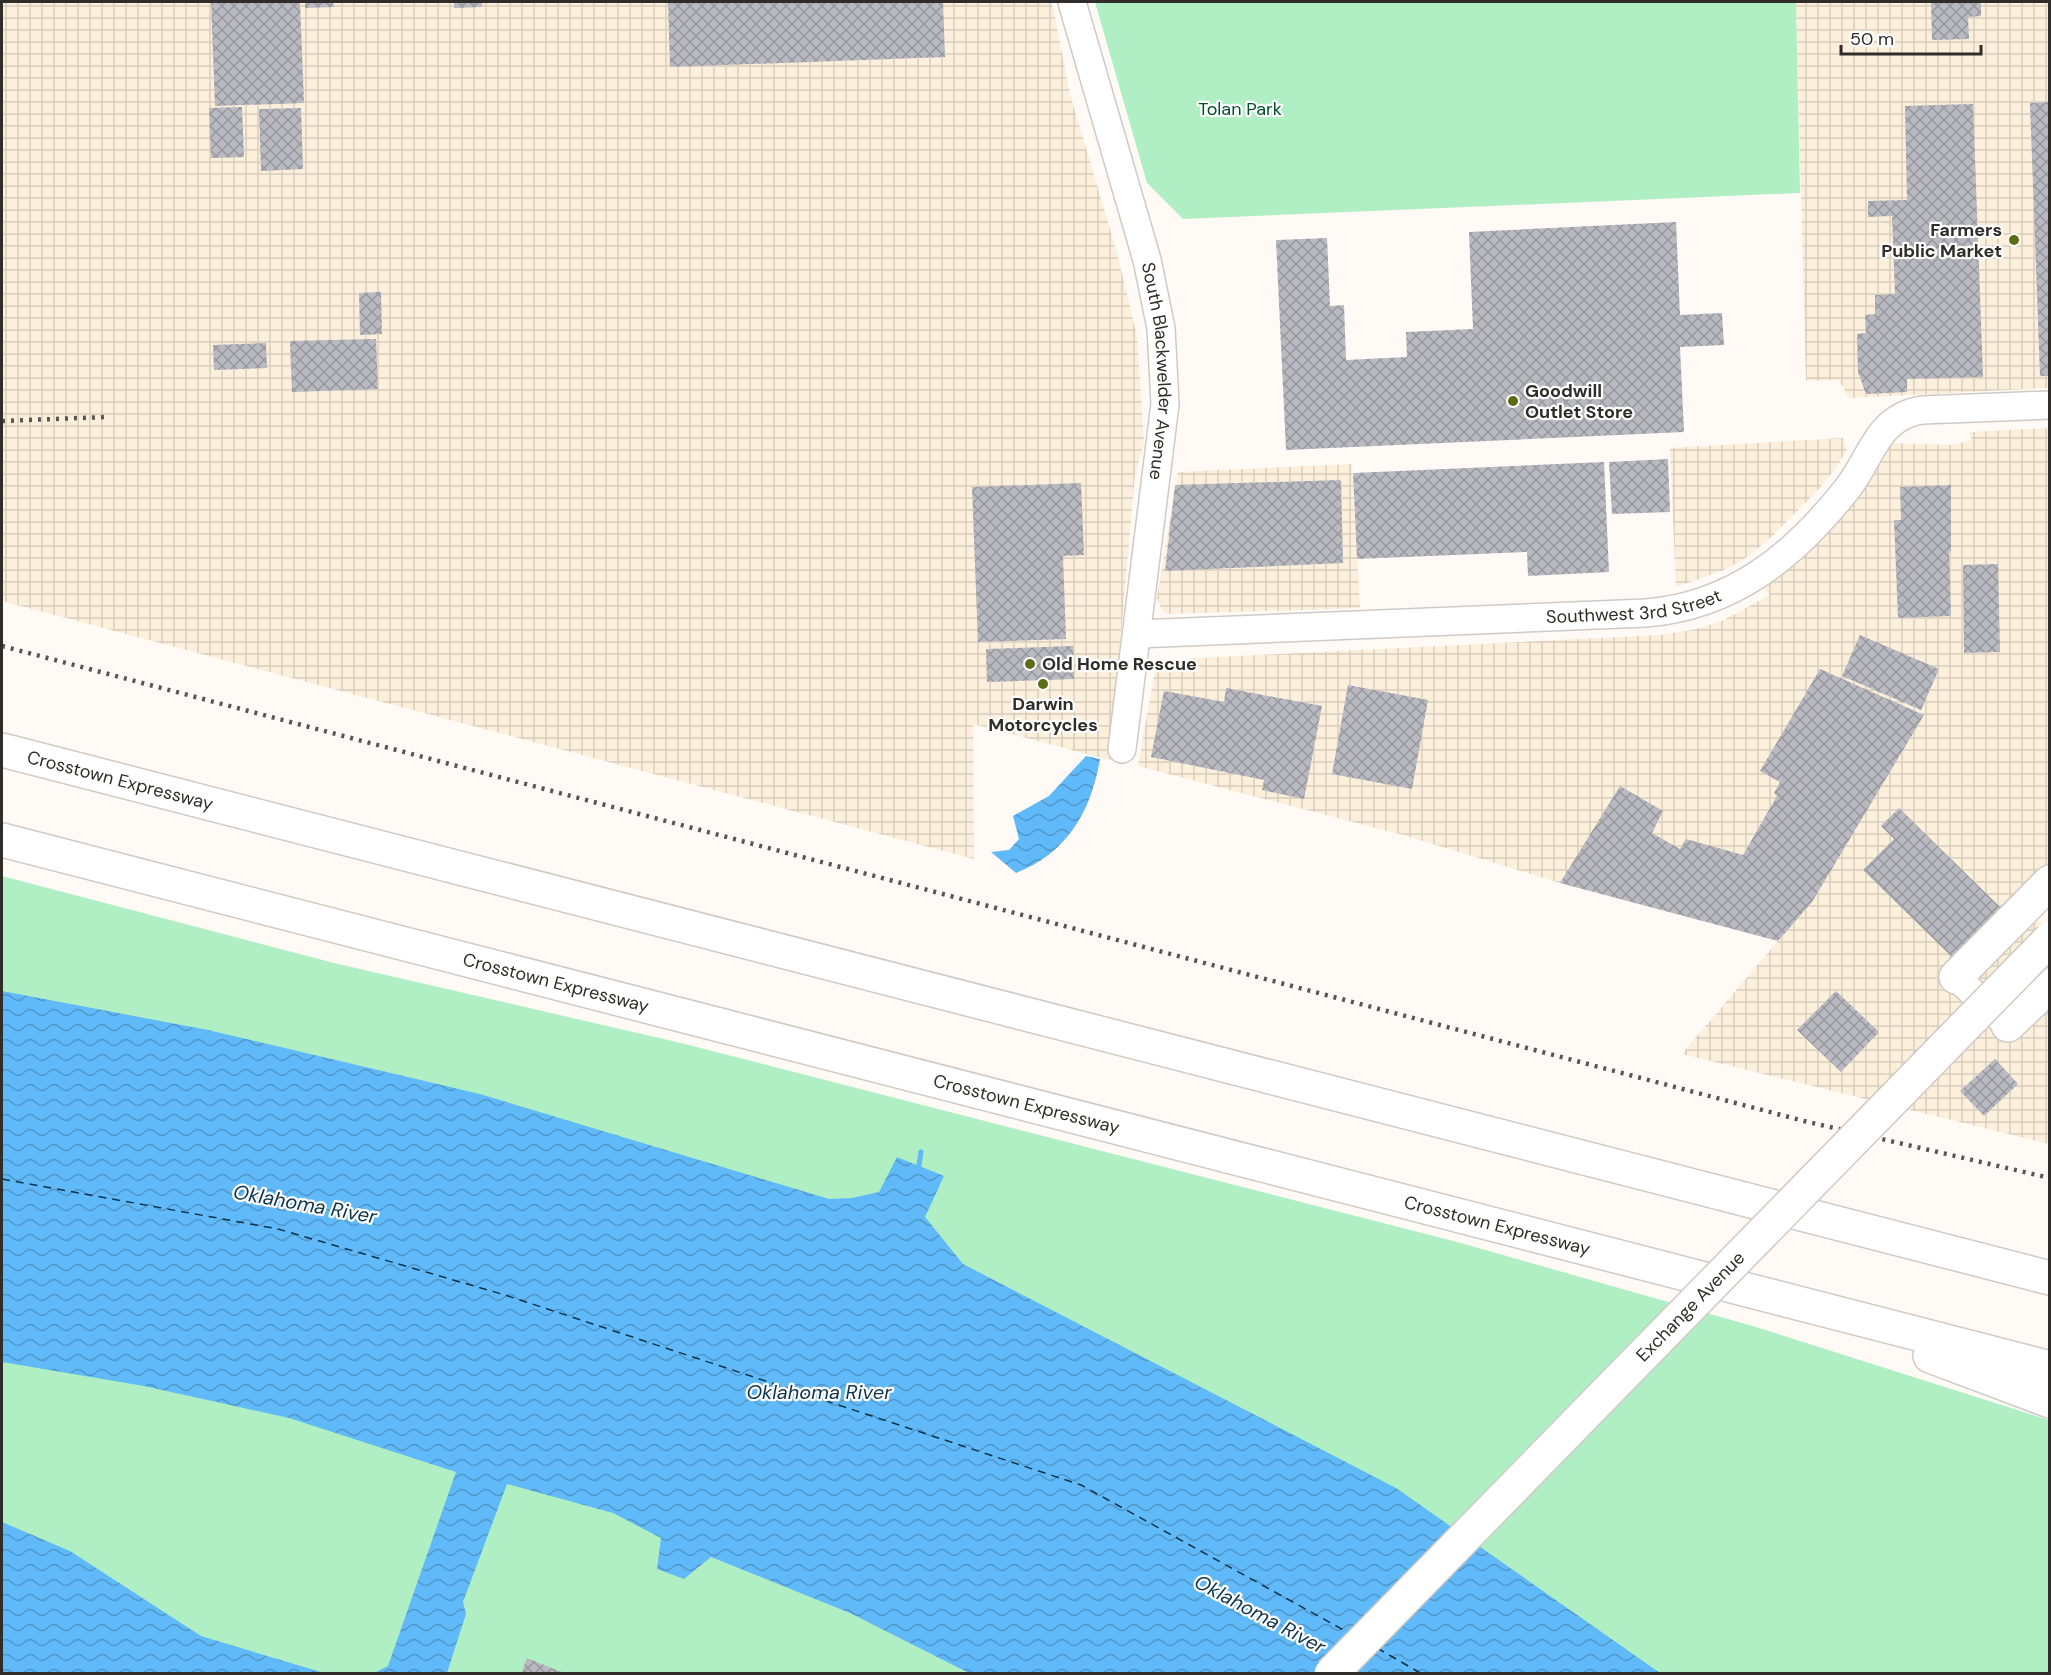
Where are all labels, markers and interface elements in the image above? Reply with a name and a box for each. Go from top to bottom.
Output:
scale bar [1841,18,1980,56]
text: 50 m [1850,27,1894,51]
park label: Tolan Park [1198,97,1282,121]
place label: Farmers Public Market [1881,218,2002,263]
marker: Farmers Public Market [2007,233,2021,247]
street label: South Blackwelder Avenue [1136,260,1177,481]
place label: Goodwill Outlet Store [1525,379,1633,424]
marker: Goodwill Outlet Store [1506,394,1520,408]
street label: Southwest 3rd Street [1546,584,1725,629]
place label: Old Home Rescue [1042,652,1197,676]
marker: Old Home Rescue [1023,657,1037,671]
marker: Darwin Motorcycles [1036,677,1050,691]
place label: Darwin Motorcycles [988,692,1098,737]
street label: Crosstown Expressway [25,745,216,816]
street label: Crosstown Expressway [460,947,652,1018]
street label: Crosstown Expressway [931,1069,1122,1140]
water label: Oklahoma River [231,1179,379,1230]
street label: Crosstown Expressway [1401,1190,1593,1261]
street label: Exchange Avenue [1631,1246,1750,1367]
water label: Oklahoma River [746,1379,892,1405]
water label: Oklahoma River [1190,1568,1331,1660]

